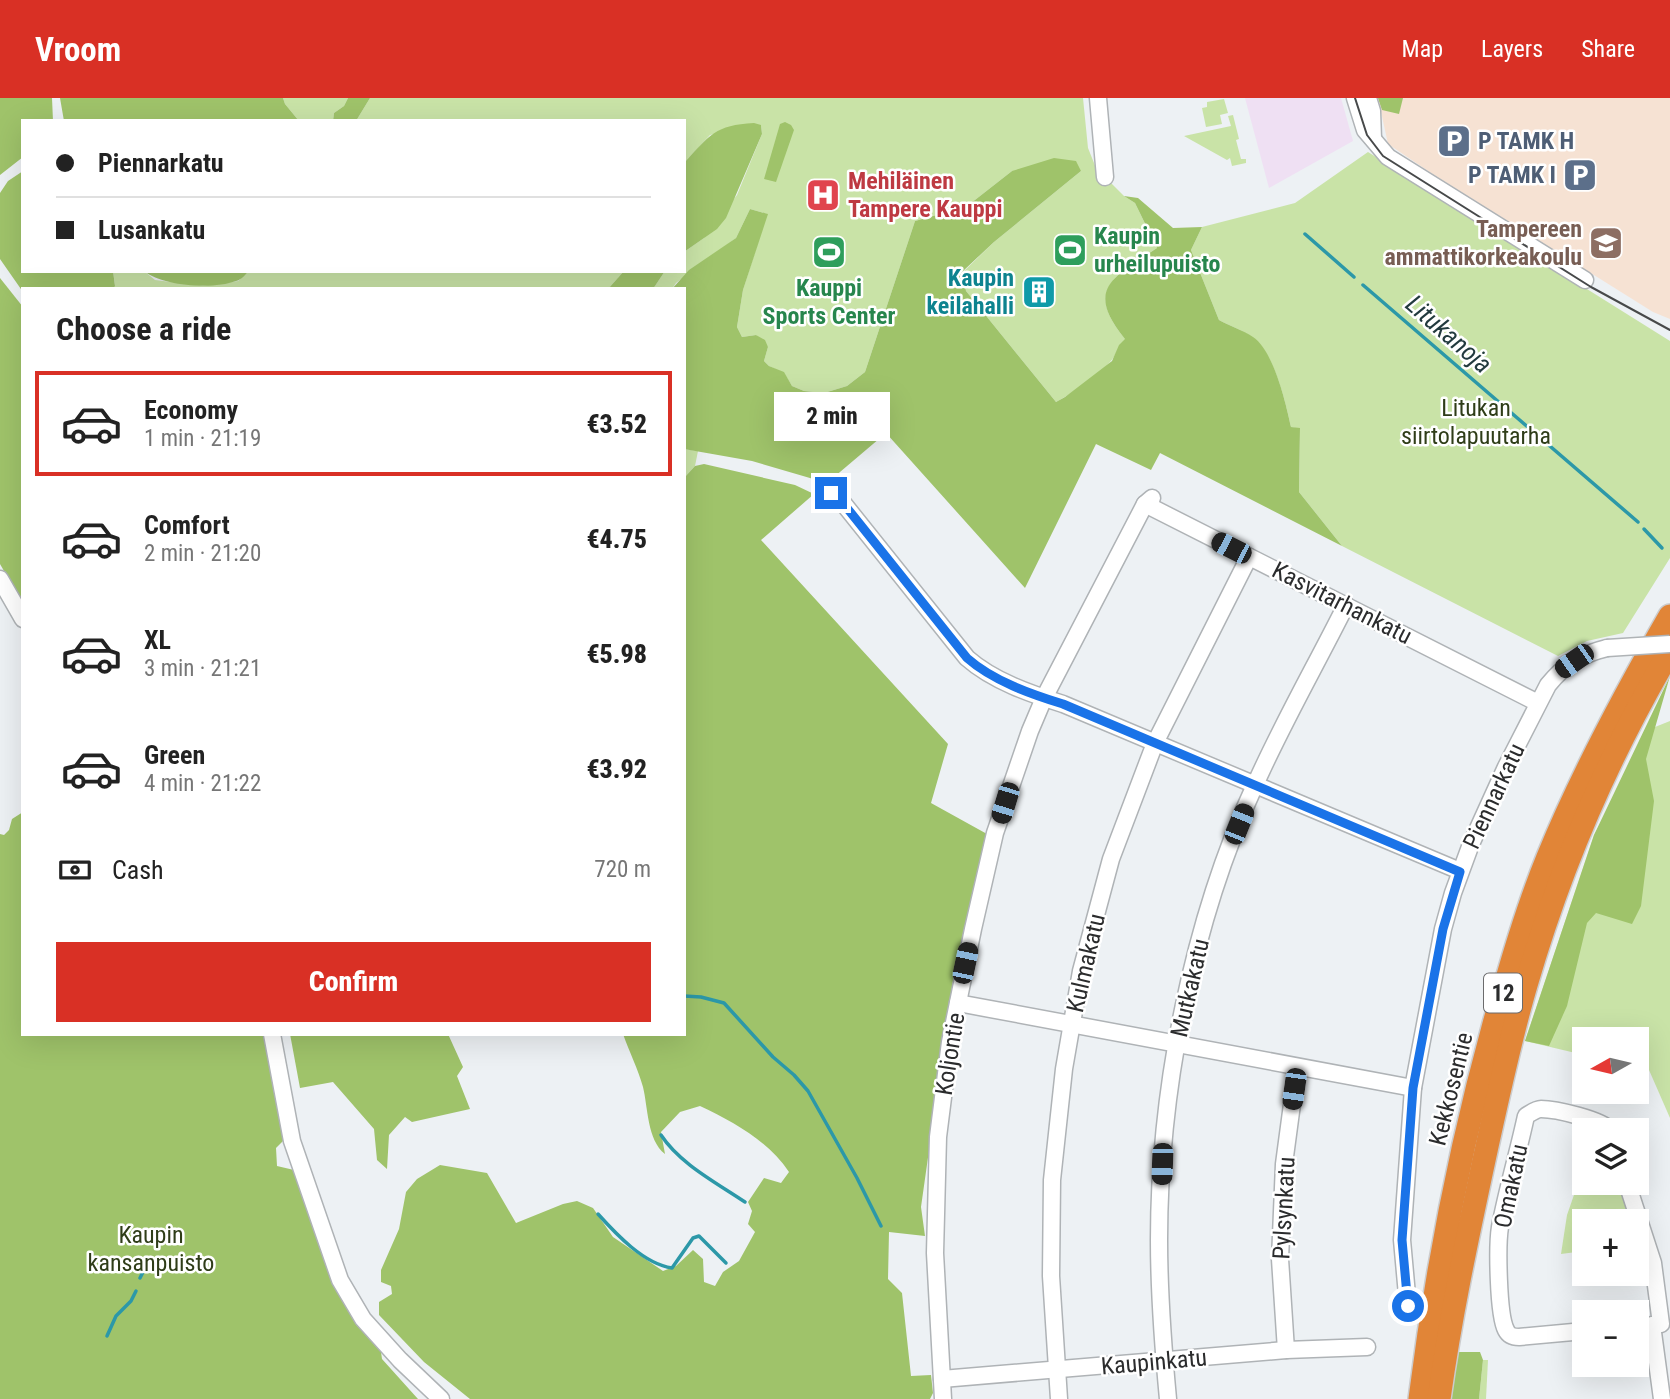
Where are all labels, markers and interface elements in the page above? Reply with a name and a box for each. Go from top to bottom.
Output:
text: Vroom [35,30,121,69]
text: Map [1402,35,1443,63]
text: Layers [1481,35,1543,63]
text: Share [1581,35,1635,63]
parking icon: P TAMK H [1435,122,1473,160]
place label: P TAMK H [1478,127,1574,155]
text: Piennarkatu [98,148,224,178]
parking icon: P TAMK I [1561,156,1599,194]
place label: P TAMK I [1468,161,1556,189]
place label: Mehiläinen Tampere Kauppi [848,167,1002,223]
hospital icon: Mehiläinen Tampere Kauppi [804,176,842,214]
text: Lusankatu [98,215,205,245]
place label: Tampereen ammattikorkeakoulu [1385,215,1582,271]
place label: Kaupin urheilupuisto [1094,222,1221,278]
school or university icon: Tampereen ammattikorkeakoulu [1587,224,1625,262]
sports icon: Kaupin urheilupuisto [1051,231,1089,269]
sports icon: Kauppi Sports Center [810,233,848,271]
place label: Kaupin keilahalli [927,264,1014,320]
building icon: Kaupin keilahalli [1020,273,1058,311]
place label: Kauppi Sports Center [763,274,895,330]
water label: Litukanoja [1400,289,1498,379]
text: Choose a ride [56,310,231,348]
icon: car [60,392,123,455]
callout: 2 min [773,392,889,440]
park label: Litukan siirtolapuutarha [1401,394,1551,450]
text: Economy [144,395,238,425]
text: 2 min [806,403,858,430]
text: €3.52 [586,409,647,439]
text: 1 min · 21:19 [144,425,261,452]
route end [815,477,847,509]
icon: car [60,507,123,570]
text: Comfort [144,510,230,540]
text: €4.75 [586,524,647,554]
car [1208,529,1255,567]
text: 2 min · 21:20 [144,540,261,567]
street label: Kasvitarhankatu [1268,556,1416,650]
icon: car [60,622,123,685]
text: XL [144,625,171,655]
text: €5.98 [586,639,647,669]
car [1551,640,1598,682]
text: 3 min · 21:21 [144,655,261,682]
icon: car [60,737,123,800]
street label: Piennarkatu [1457,739,1531,853]
text: Green [144,740,205,770]
text: €3.92 [586,754,647,784]
text: 4 min · 21:22 [144,770,261,797]
car [989,780,1022,826]
car [1222,801,1257,847]
icon: cash [56,851,94,889]
text: Cash [112,855,164,885]
text: 720 m [594,856,651,883]
street label: Kulmakatu [1061,911,1111,1015]
street label: Mutkakatu [1165,936,1215,1040]
car [951,940,980,986]
button: Confirm [56,942,651,1022]
road number: 12 [1484,974,1522,1012]
street label: Koljontie [930,1011,970,1097]
north arrow [1572,1027,1648,1104]
map controls [1572,1027,1649,1377]
street label: Kekkosentie [1423,1030,1479,1148]
car [1281,1067,1308,1111]
button: layers [1572,1118,1649,1195]
street label: Omakatu [1488,1142,1534,1230]
car [1151,1143,1174,1185]
street label: Pylsynkatu [1267,1156,1301,1260]
button: + [1572,1209,1649,1286]
park label: Kaupin kansanpuisto [88,1221,214,1277]
route start [1392,1290,1424,1322]
button: − [1572,1300,1649,1377]
street label: Kaupinkatu [1100,1343,1208,1381]

